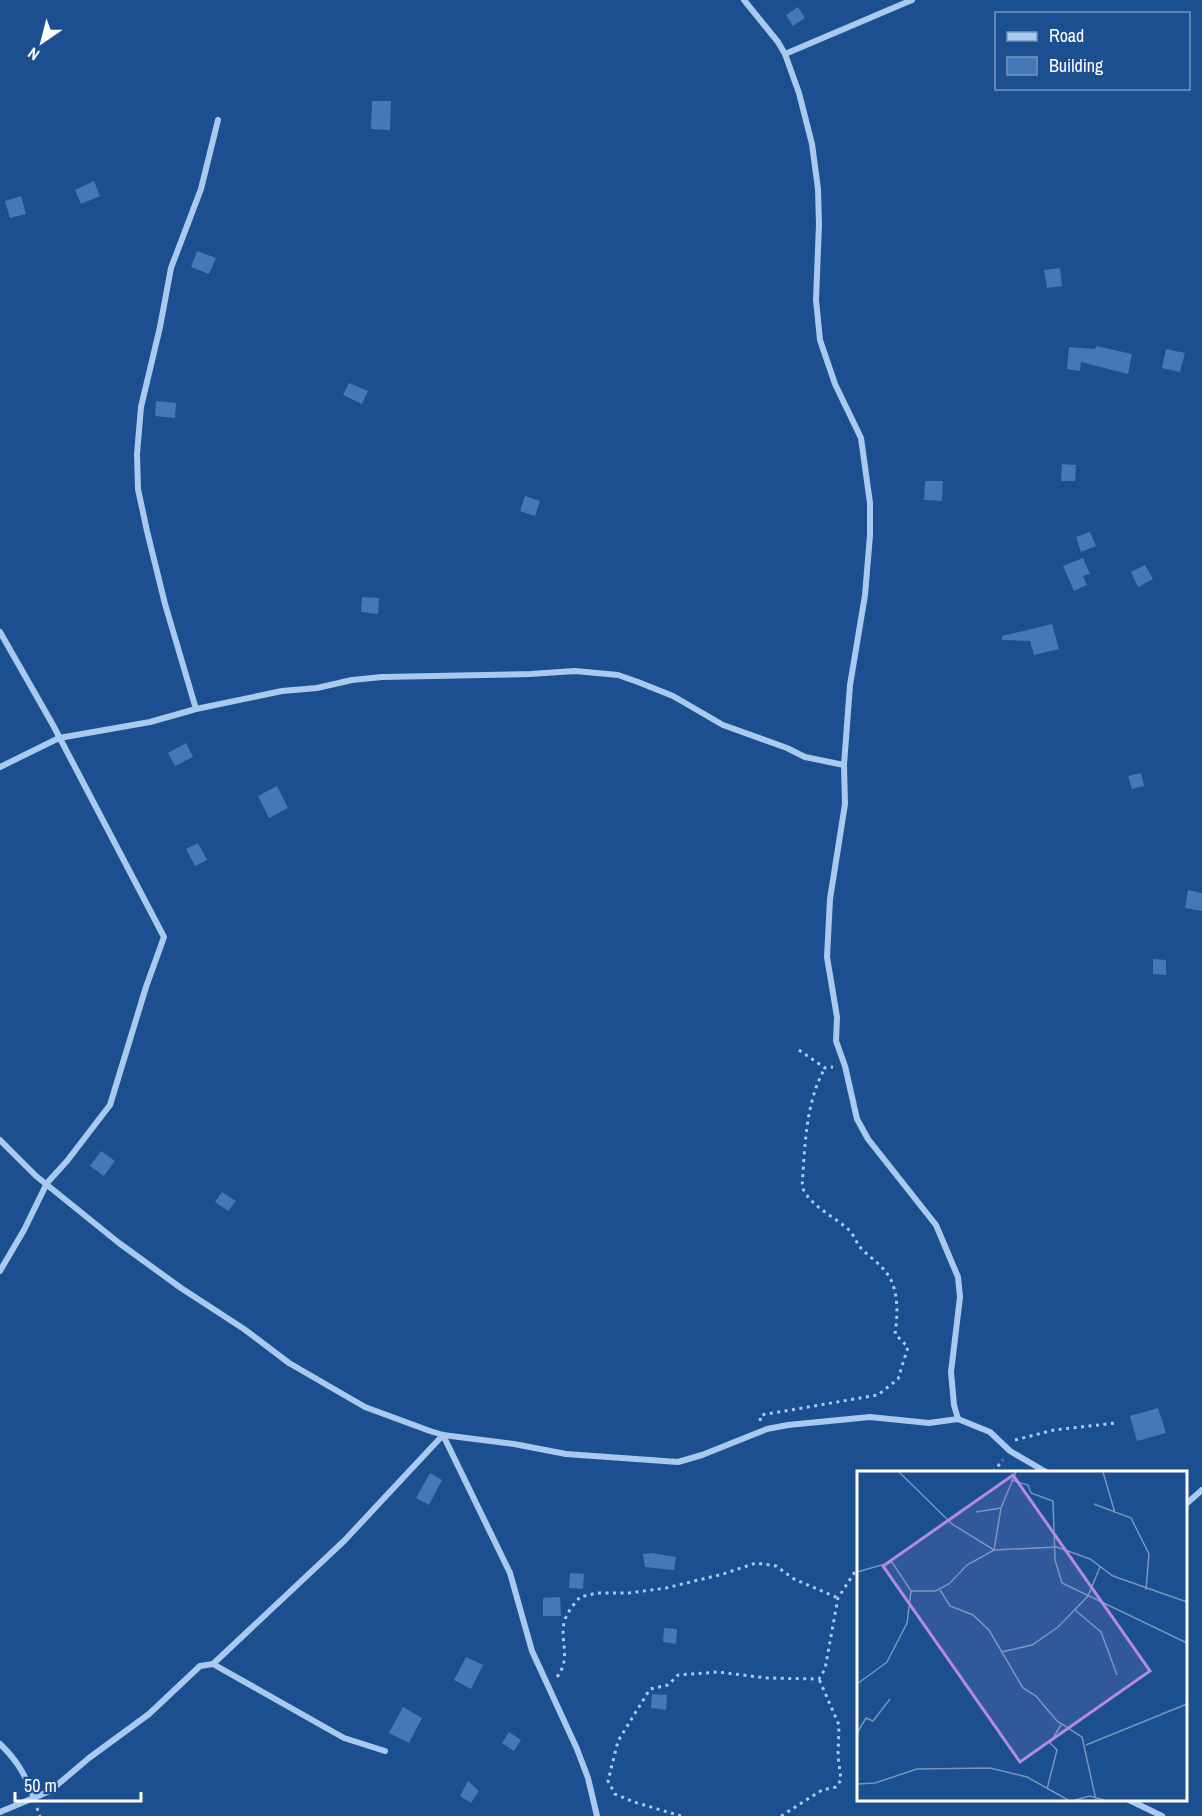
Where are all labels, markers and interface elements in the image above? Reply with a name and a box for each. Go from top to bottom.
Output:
north arrow [12,12,72,72]
legend [995,12,1190,90]
text: Road [1049,23,1084,48]
text: N [23,43,44,66]
text: Building [1049,53,1104,78]
inset map [857,1471,1187,1801]
scale bar [15,1765,141,1803]
text: 50 m [24,1773,57,1798]

